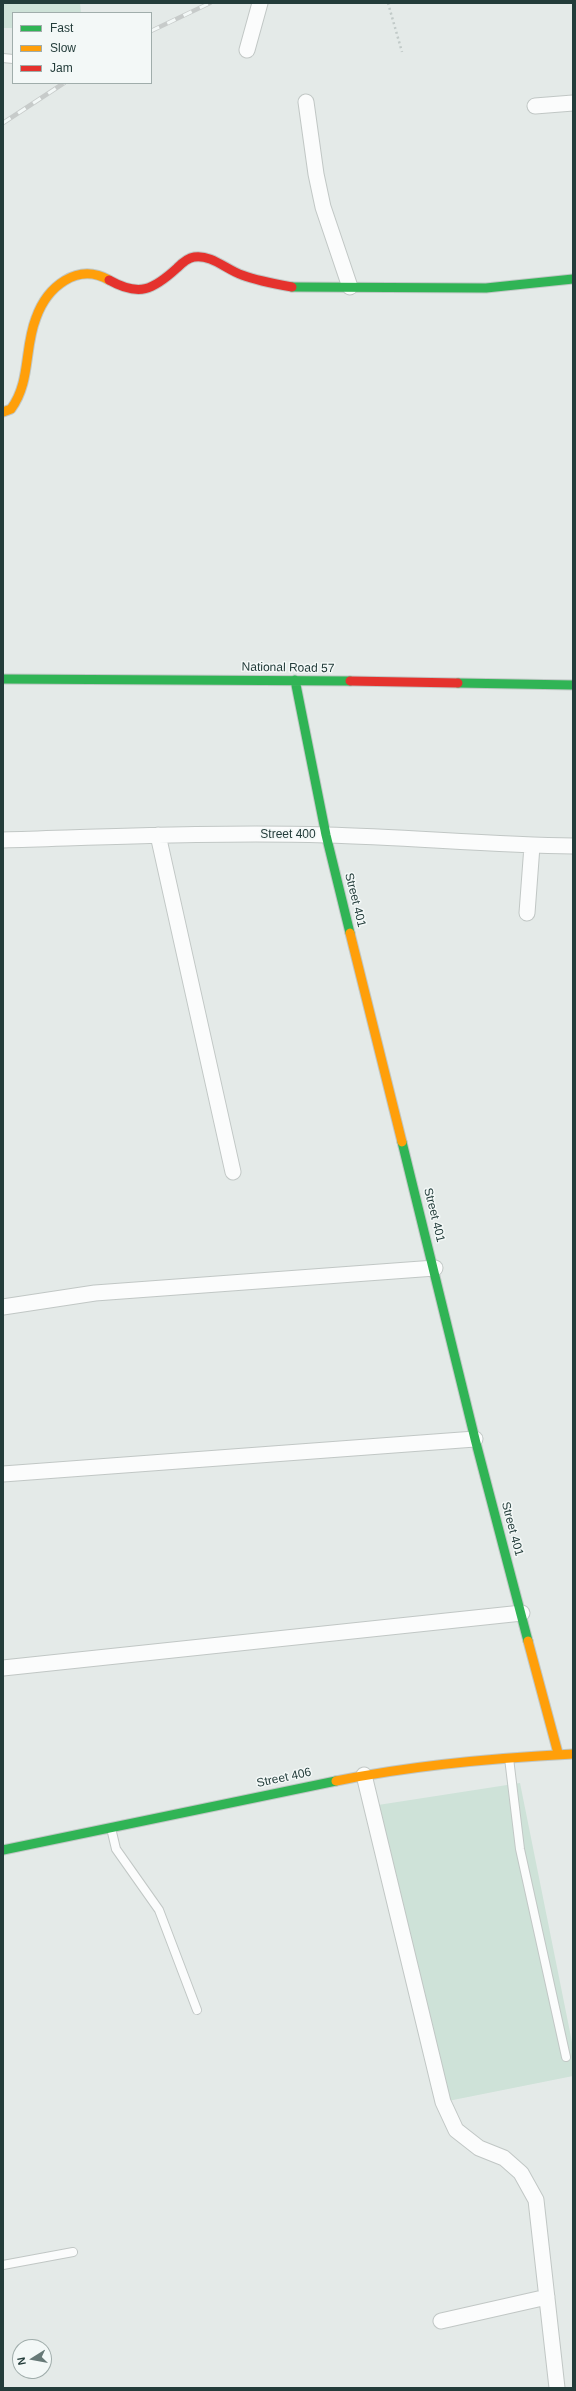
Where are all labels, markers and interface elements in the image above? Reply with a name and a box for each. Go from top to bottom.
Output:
legend [12,12,152,84]
text: Fast [50,21,73,35]
text: Slow [50,41,76,55]
text: Jam [50,61,73,75]
street label: National Road 57 [242,660,334,676]
street label: Street 400 [260,828,316,842]
street label: Street 401 [341,871,369,929]
street label: Street 401 [420,1186,448,1244]
street label: Street 401 [498,1500,526,1558]
street label: Street 406 [255,1765,313,1791]
north arrow [12,2339,52,2379]
text: N [15,2356,28,2366]

